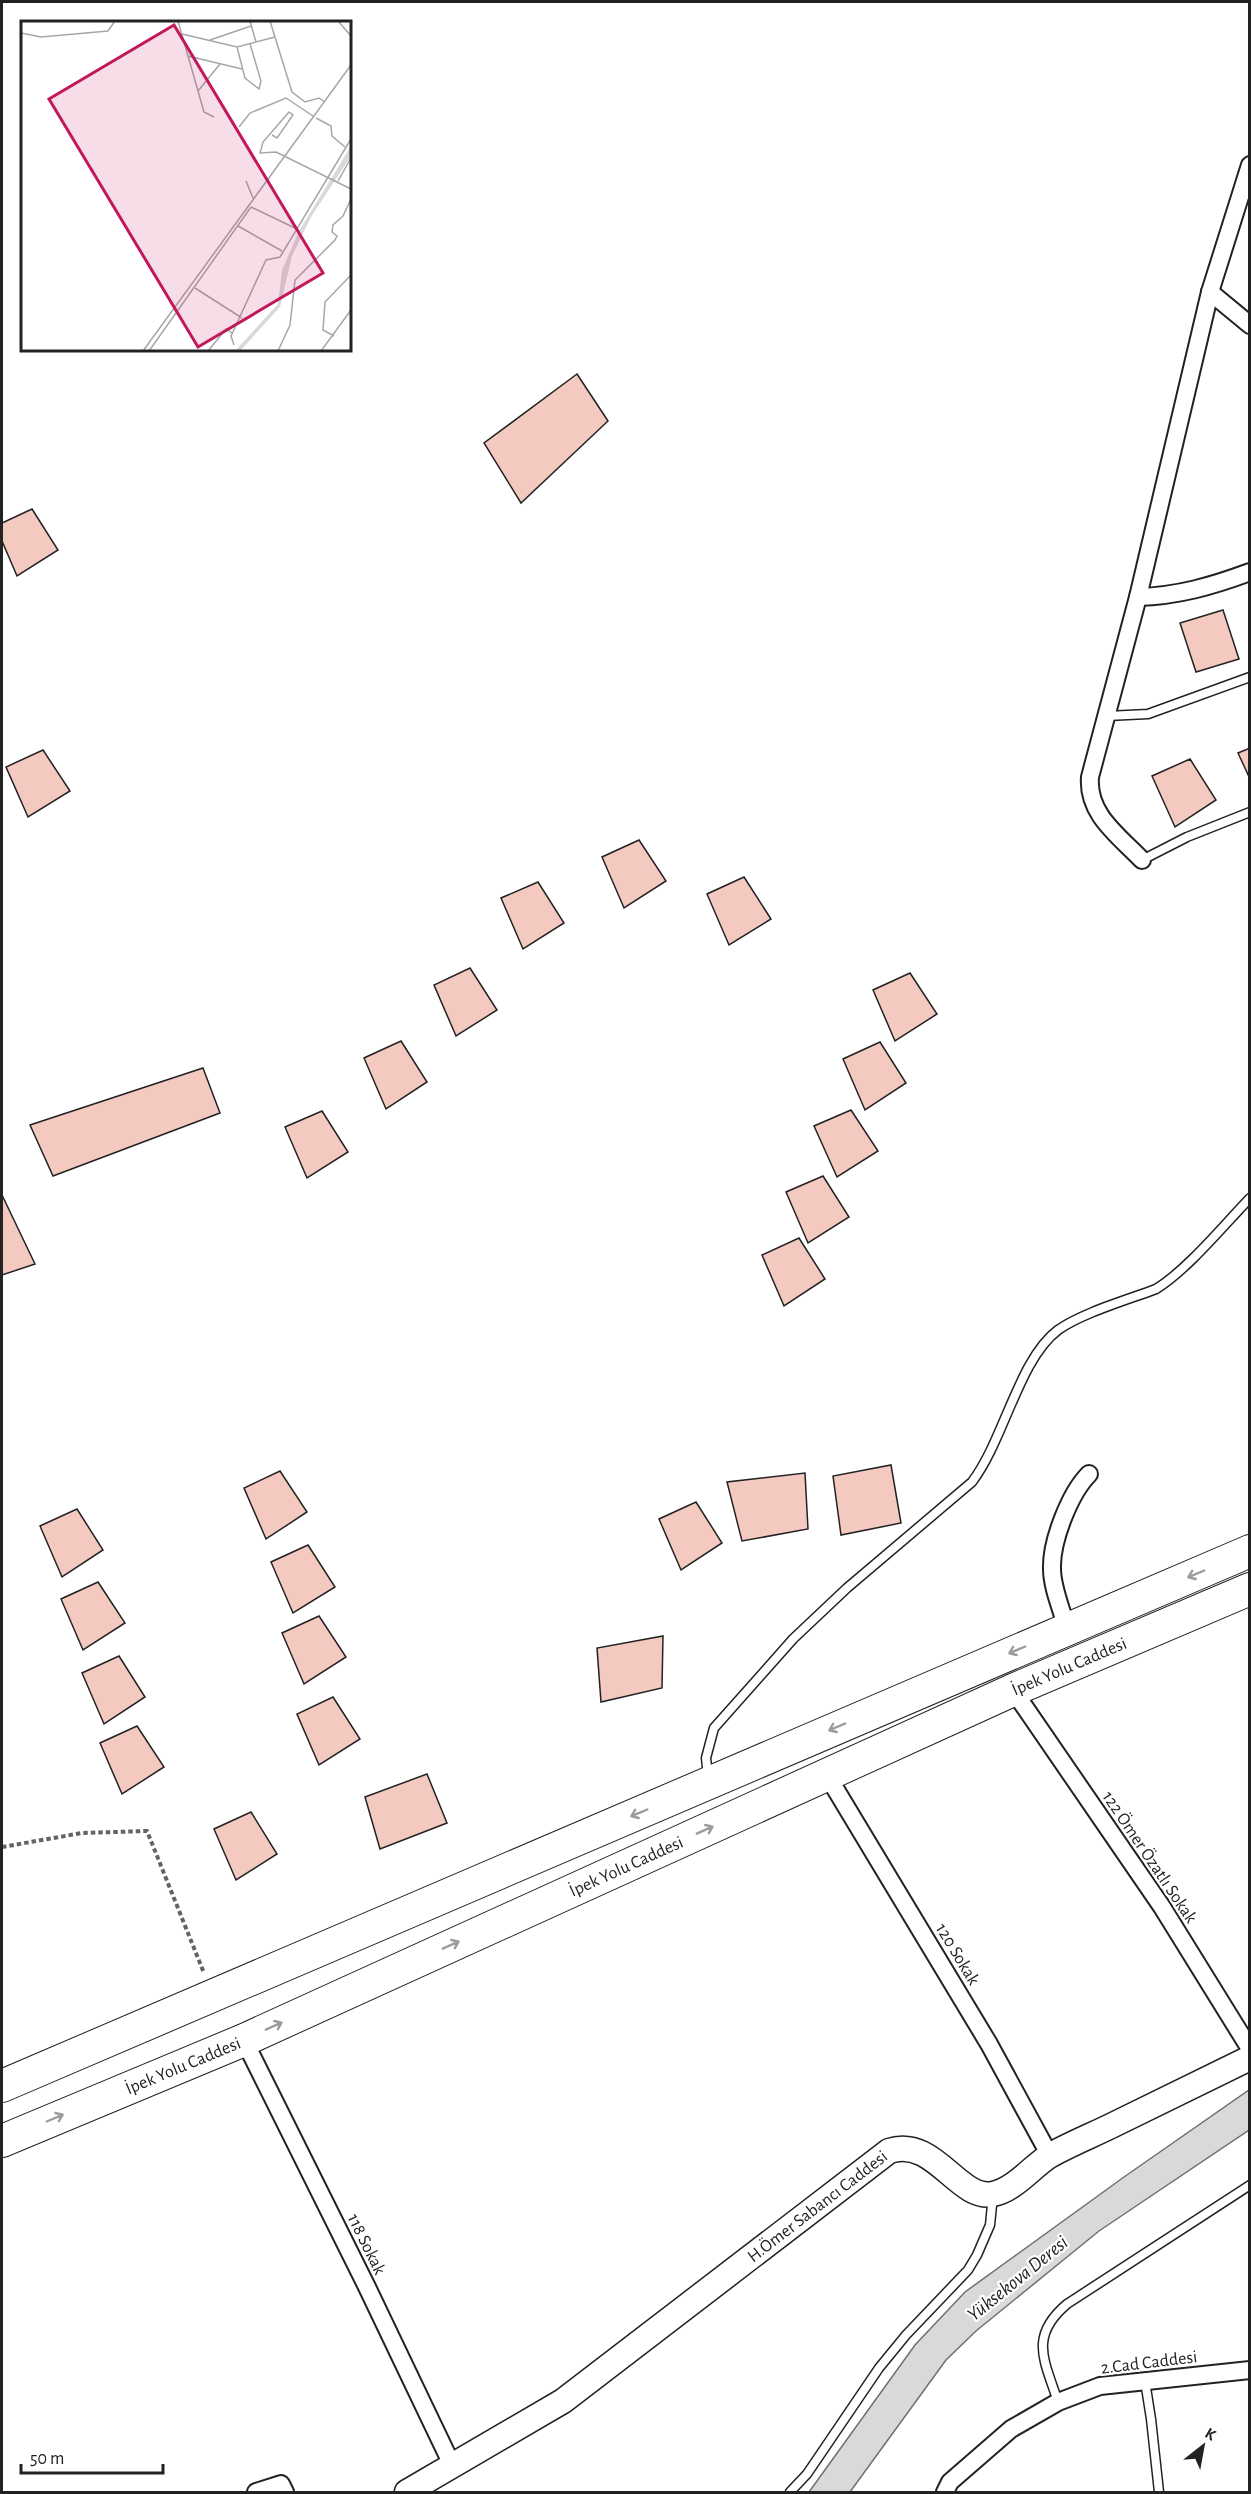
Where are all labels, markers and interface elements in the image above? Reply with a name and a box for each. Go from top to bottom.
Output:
inset map [21,21,351,351]
one-way arrow [1187,1568,1205,1580]
street label: İpek Yolu Caddesi [1008,1635,1130,1699]
one-way arrow [1008,1645,1026,1657]
one-way arrow [829,1722,847,1734]
street label: 122 Ömer Özatlı Sokak [1099,1787,1202,1927]
one-way arrow [630,1808,649,1819]
one-way arrow [696,1824,714,1835]
street label: İpek Yolu Caddesi [566,1833,686,1901]
street label: 120 Sokak [932,1921,983,1989]
one-way arrow [442,1939,460,1951]
one-way arrow [264,2020,282,2031]
street label: İpek Yolu Caddesi [122,2034,244,2098]
one-way arrow [46,2112,64,2123]
street label: H.Ömer Sabancı Caddesi [744,2148,891,2266]
street label: 118 Sokak [344,2211,389,2278]
water label: Yüksekova Deresi [964,2232,1072,2325]
street label: 2.Cad Caddesi [1100,2348,1198,2378]
north arrow [1173,2416,1233,2476]
text: K [1202,2425,1219,2444]
scale bar [21,2437,164,2475]
text: 50 m [30,2450,64,2468]

